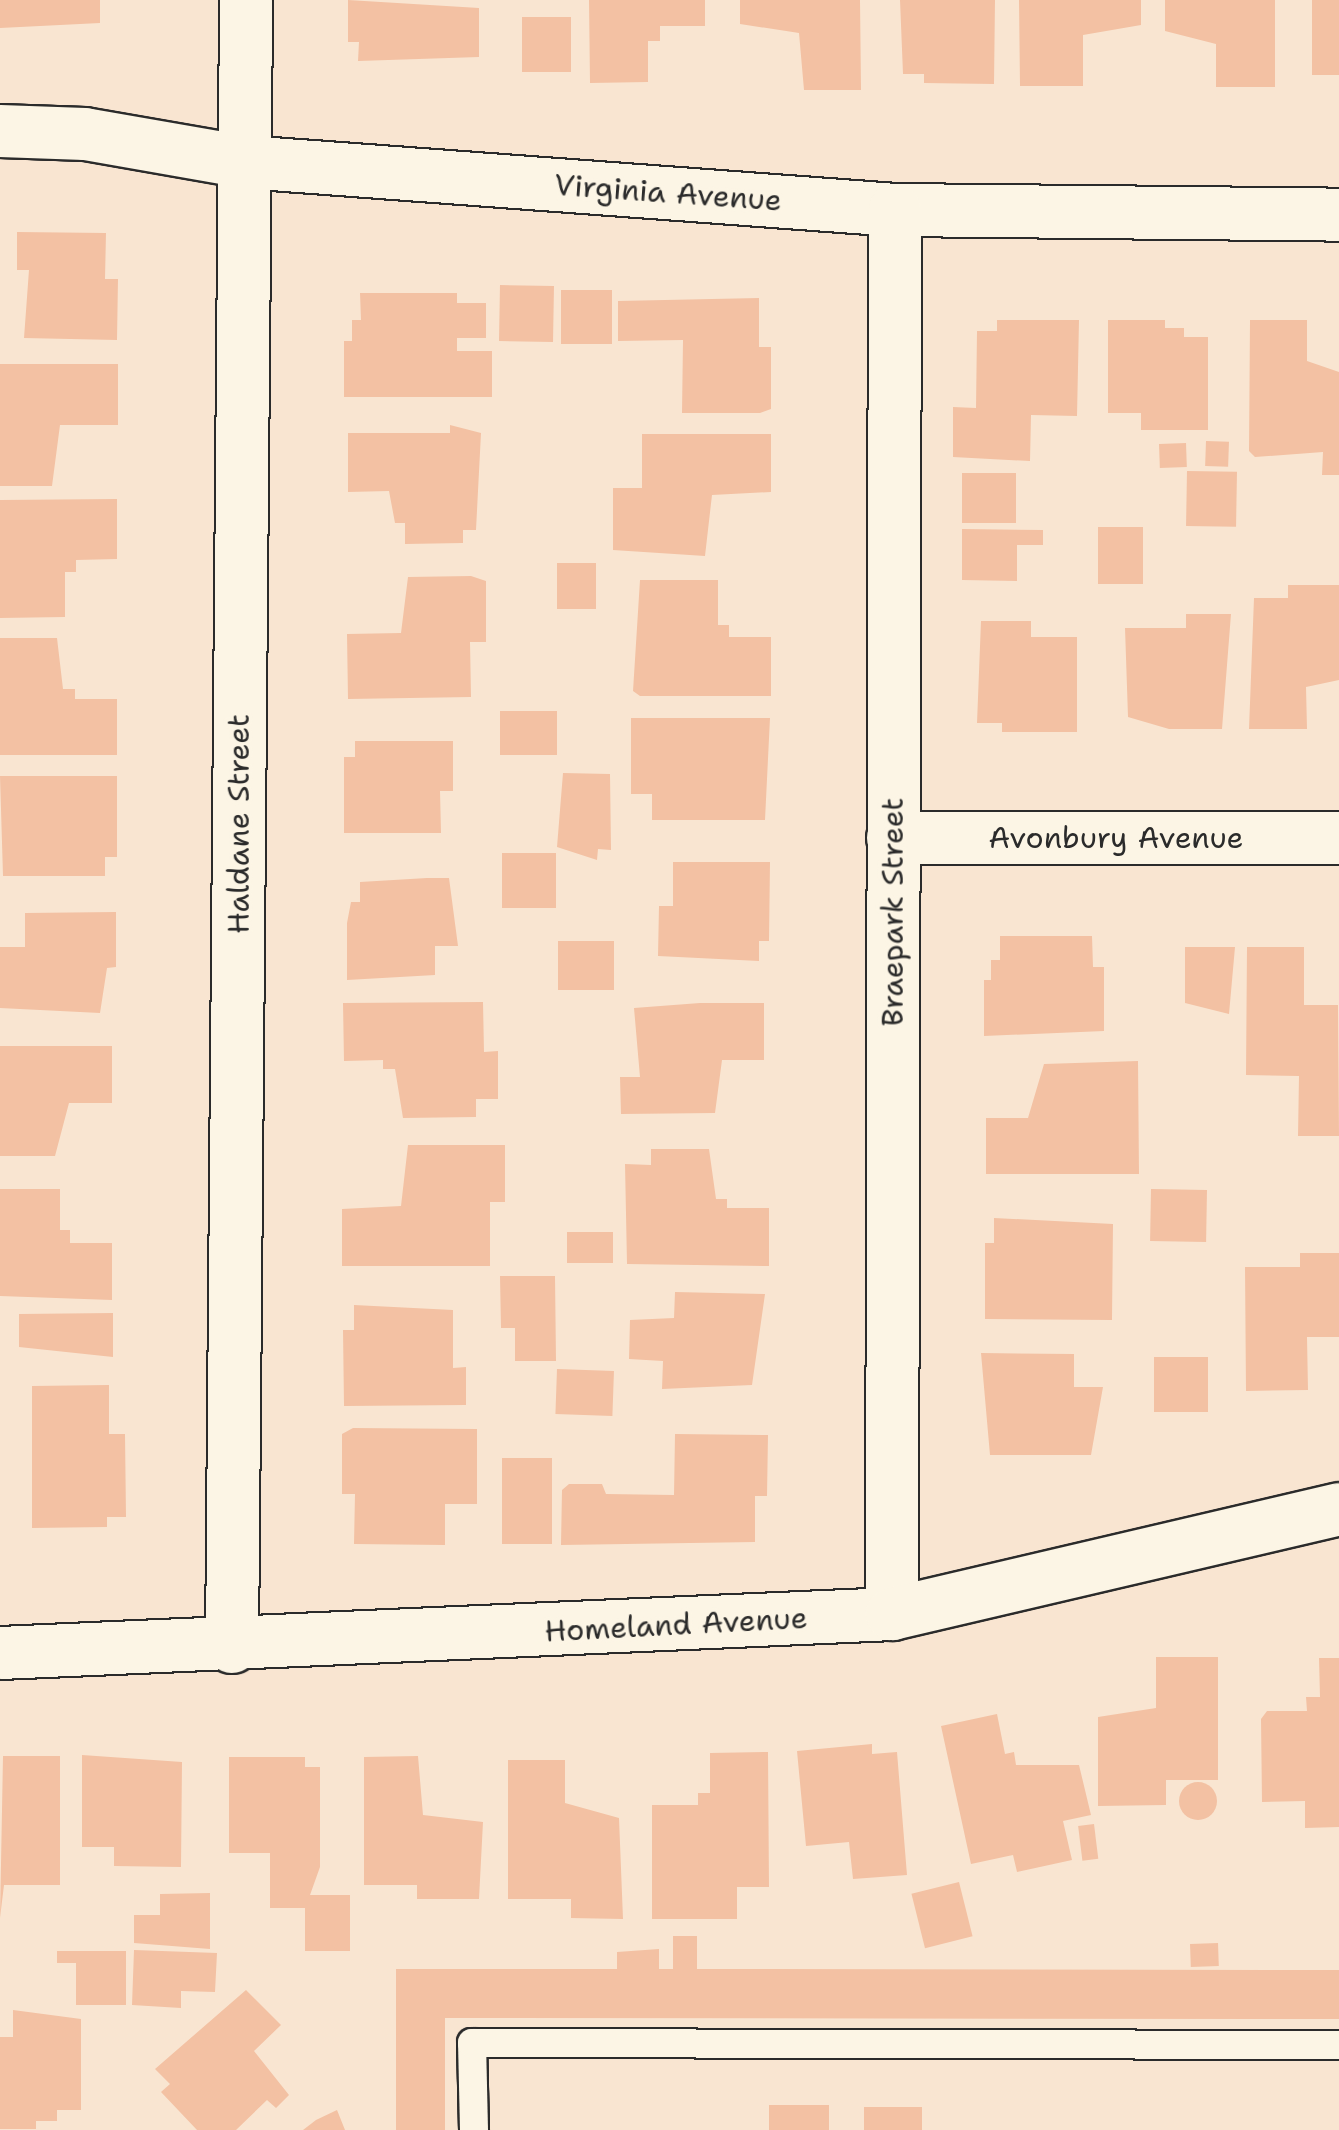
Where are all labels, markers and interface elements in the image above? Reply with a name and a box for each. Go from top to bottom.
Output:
street label: Virginia Avenue [553,167,783,219]
street label: Haldane Street [221,714,257,934]
street label: Braepark Street [875,798,911,1026]
street label: Avonbury Avenue [988,820,1244,856]
street label: Homeland Avenue [544,1600,808,1650]

